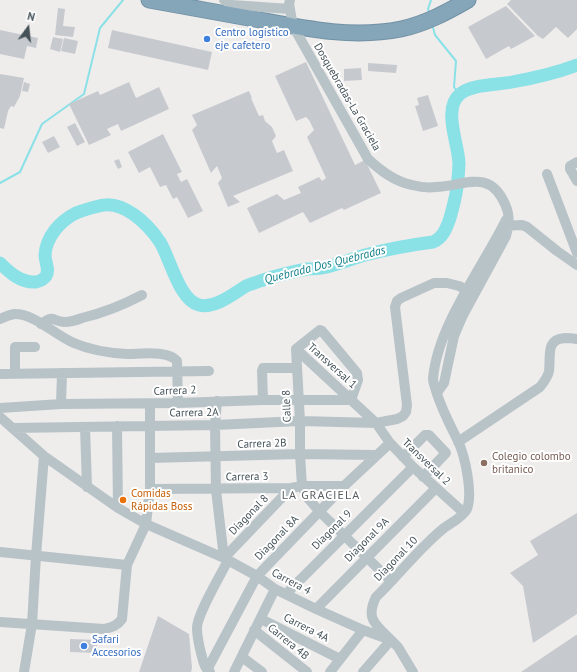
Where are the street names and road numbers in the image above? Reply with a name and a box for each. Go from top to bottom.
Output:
street label: Dosquebradas-La Graciela [311,41,383,153]
street label: Transversal 1 [305,341,359,391]
street label: Carrera 2 [153,384,197,398]
street label: Calle 8 [280,390,294,422]
street label: Carrera 2A [169,406,219,420]
street label: Transversal 2 [399,436,453,488]
street label: Carrera 2B [237,437,287,451]
street label: Carrera 3 [226,470,268,484]
street label: Diagonal 8 [227,492,271,538]
street label: Diagonal 9 [309,507,355,553]
street label: Diagonal 8A [252,513,302,563]
street label: Diagonal 9A [342,515,392,565]
street label: Diagonal 10 [371,534,421,584]
street label: Carrera 4 [269,566,313,598]
street label: Carrera 4A [281,611,331,645]
street label: Carrera 4B [265,621,311,663]

